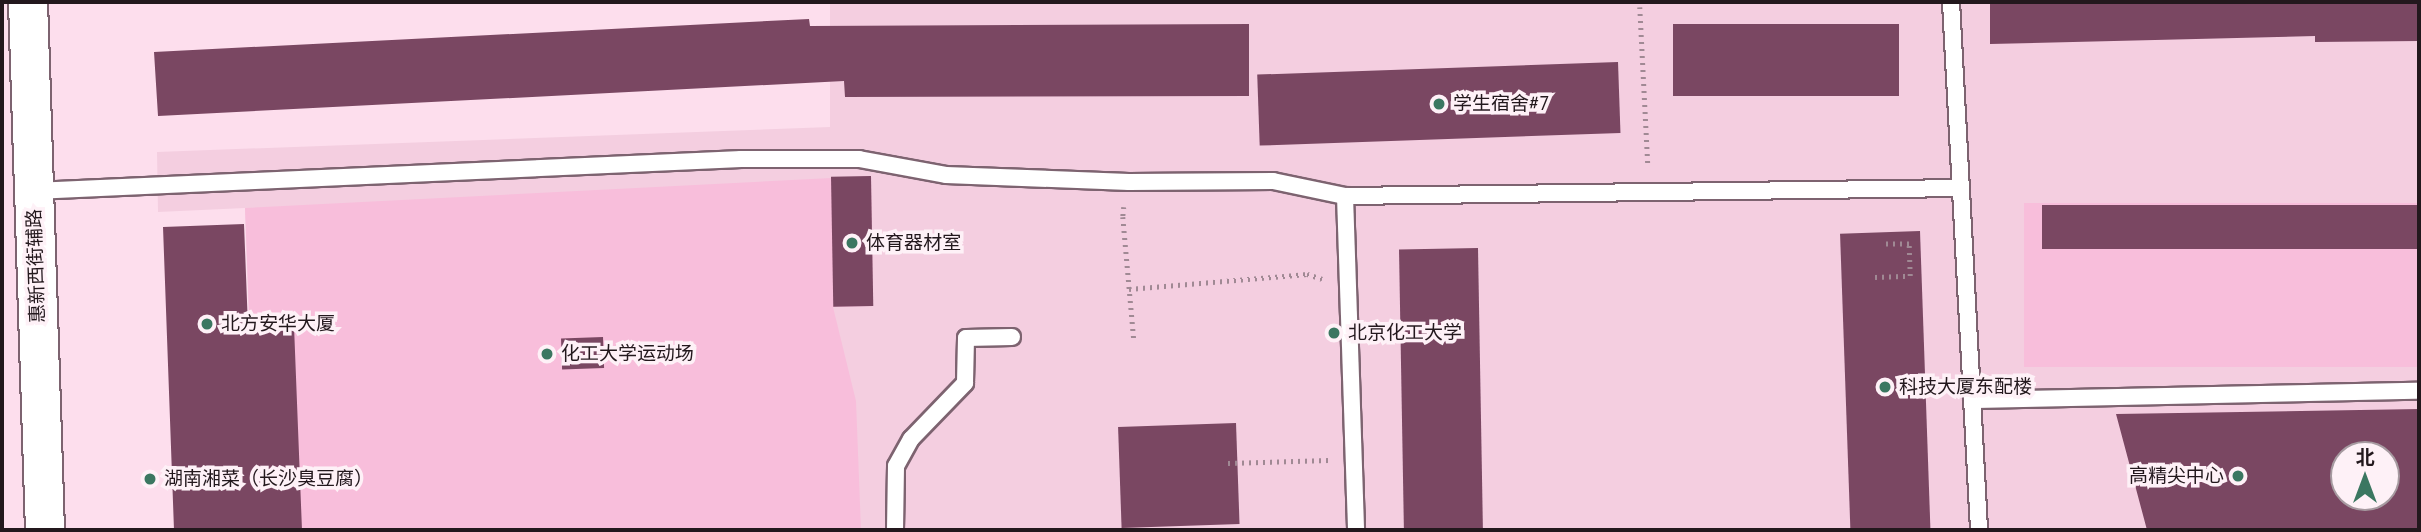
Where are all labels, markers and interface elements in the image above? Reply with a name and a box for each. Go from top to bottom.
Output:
place label: 学生宿舍#7 [1453,93,1550,115]
marker: 学生宿舍#7 [1431,96,1447,112]
street label: 惠新西街辅路 [23,209,49,323]
place label: 体育器材室 [866,232,961,254]
marker: 体育器材室 [844,235,860,251]
place label: 北方安华大厦 [221,313,335,335]
marker: 北方安华大厦 [199,316,215,332]
place label: 北京化工大学 [1348,322,1462,344]
marker: 北京化工大学 [1326,325,1342,341]
place label: 化工大学运动场 [561,343,694,365]
marker: 化工大学运动场 [539,346,555,362]
place label: 科技大厦东配楼 [1899,376,2032,398]
marker: 科技大厦东配楼 [1877,379,1893,395]
north arrow [2330,441,2400,511]
text: 北 [2355,445,2375,469]
place label: 高精尖中心 [2129,465,2224,487]
place label: 湖南湘菜（长沙臭豆腐） [164,468,373,490]
marker: 高精尖中心 [2230,468,2246,484]
marker: 湖南湘菜（长沙臭豆腐） [142,471,158,487]

